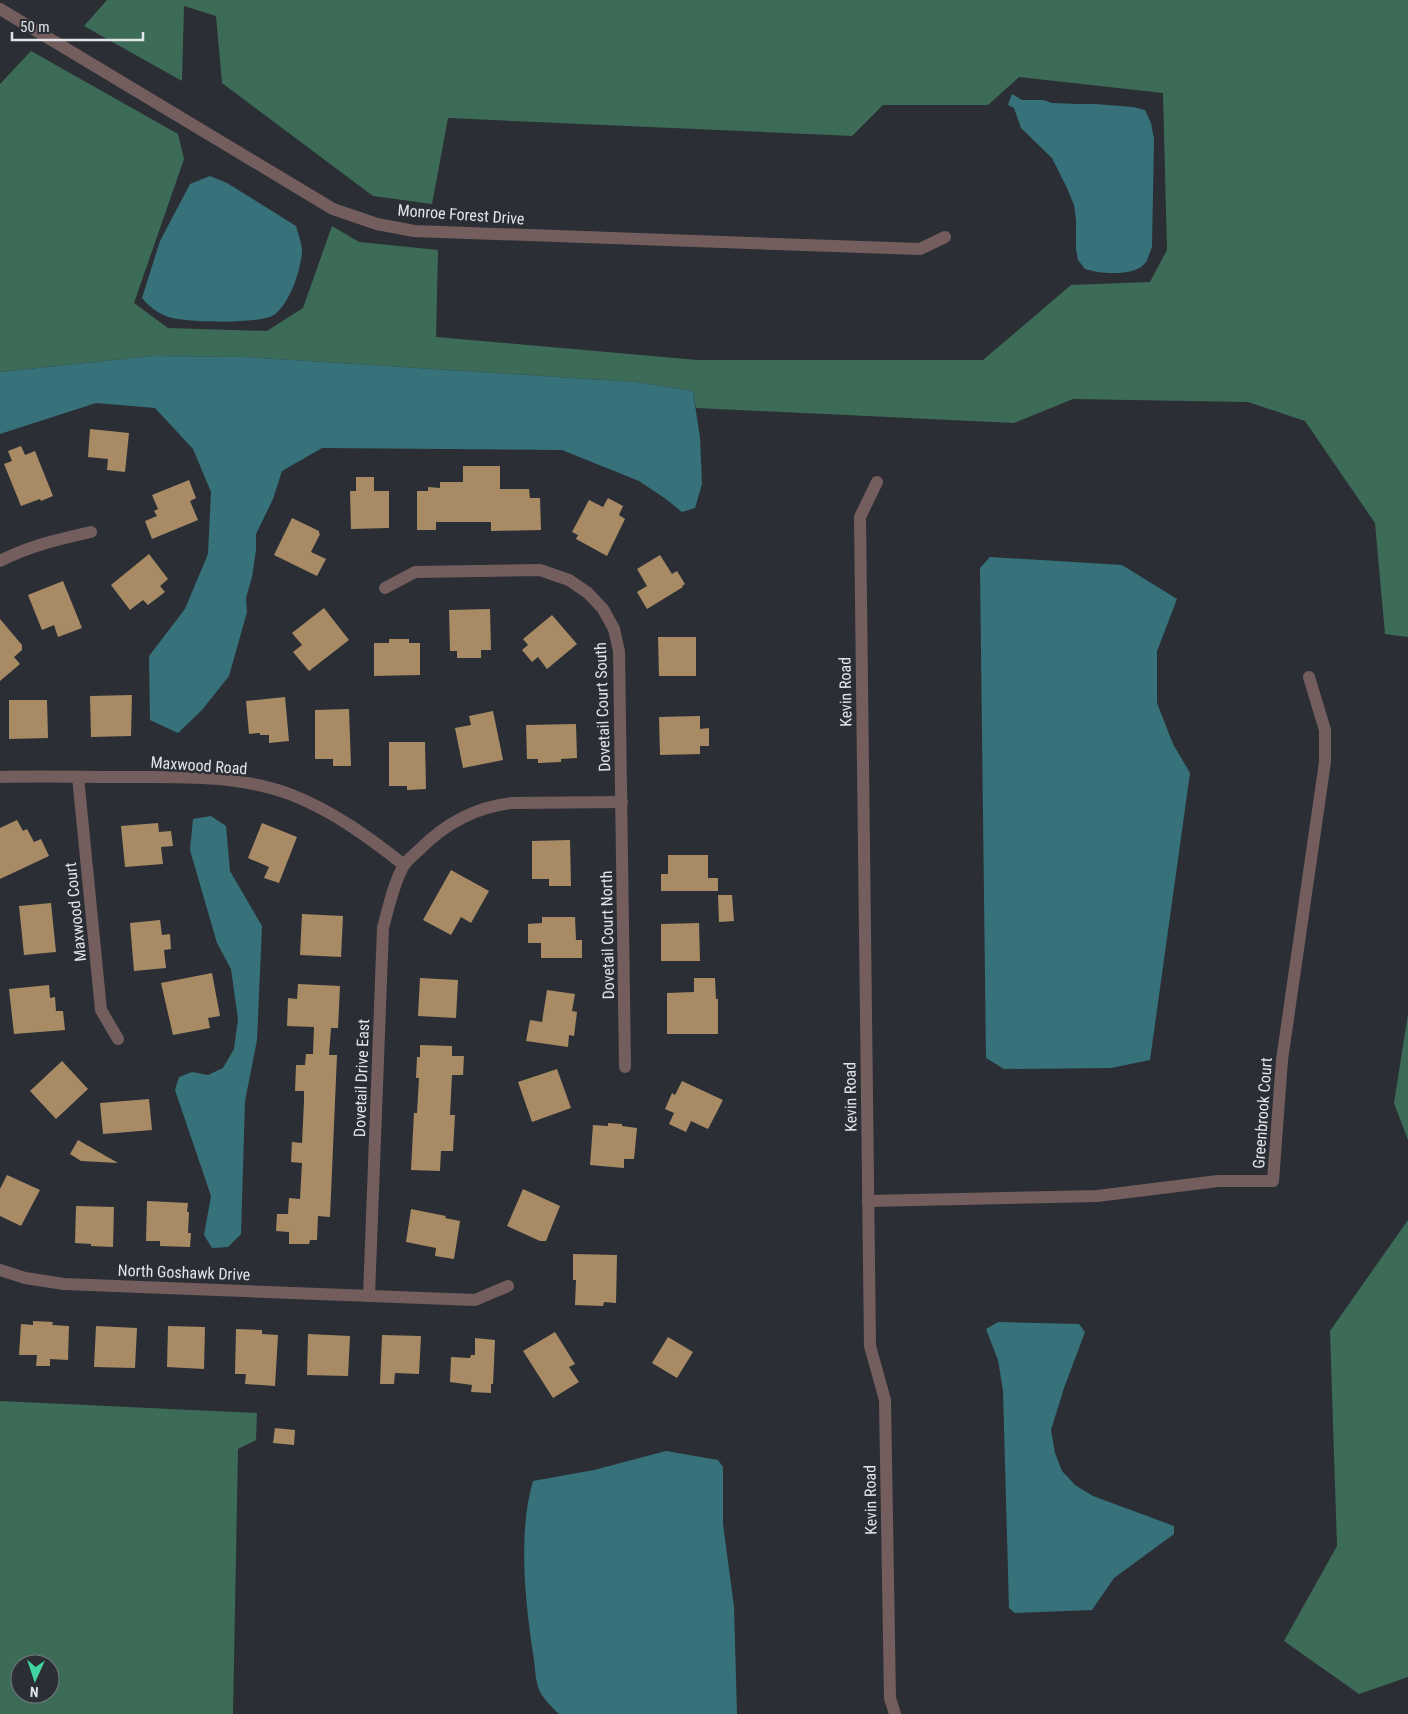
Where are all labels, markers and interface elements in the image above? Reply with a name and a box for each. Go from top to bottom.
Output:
scale bar [12,10,144,42]
text: 50 m [20,18,50,36]
street label: Monroe Forest Drive [397,201,525,228]
street label: Dovetail Court South [591,642,614,772]
street label: Kevin Road [835,657,856,727]
street label: Maxwood Road [150,753,248,778]
street label: Maxwood Court [61,861,90,963]
street label: Dovetail Court North [597,870,618,1000]
street label: Dovetail Drive East [350,1018,373,1137]
street label: Greenbrook Court [1249,1057,1276,1169]
street label: Kevin Road [840,1062,861,1132]
street label: North Goshawk Drive [117,1261,251,1284]
street label: Kevin Road [860,1465,881,1535]
north arrow [10,1654,60,1704]
text: N [30,1684,39,1700]

